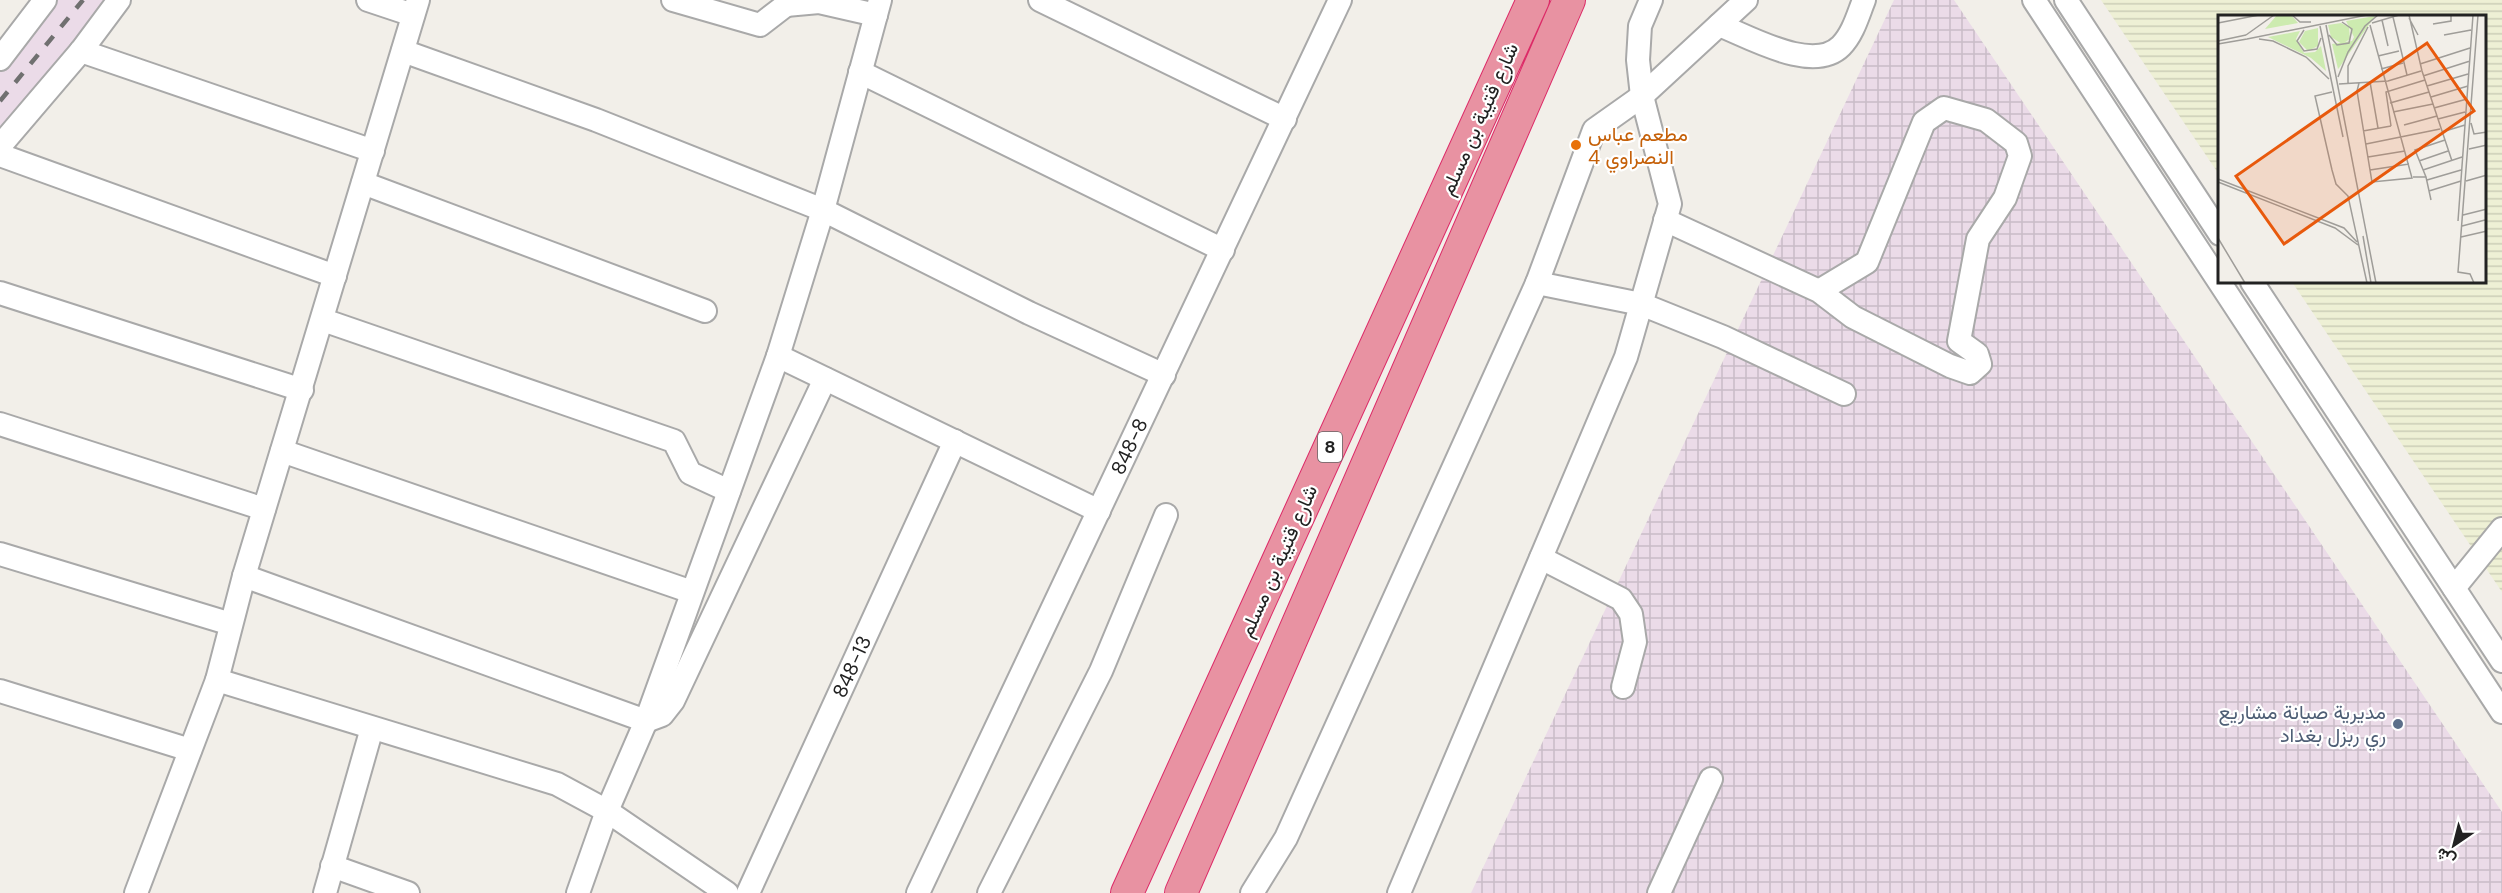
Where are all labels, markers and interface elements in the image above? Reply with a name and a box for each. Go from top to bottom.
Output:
inset map [2218,15,2487,284]
street label: شارع قتيبة بن مسلم [1434,39,1525,200]
place label: مطعم عباس النصراوي 4 [1588,121,1688,174]
marker: مطعم عباس النصراوي 4 [1569,138,1583,152]
street label: 848-8 [1105,414,1154,479]
road number: 8 [1318,432,1342,462]
street label: شارع قتيبة بن مسلم [1233,481,1324,642]
street label: 848-13 [826,631,877,702]
place label: مديرية صيانة مشاريع ري ربزل بغداد [2219,699,2386,752]
marker: مديرية صيانة مشاريع ري ربزل بغداد [2391,717,2405,731]
north arrow [2424,815,2484,875]
text: ش [2432,843,2460,871]

